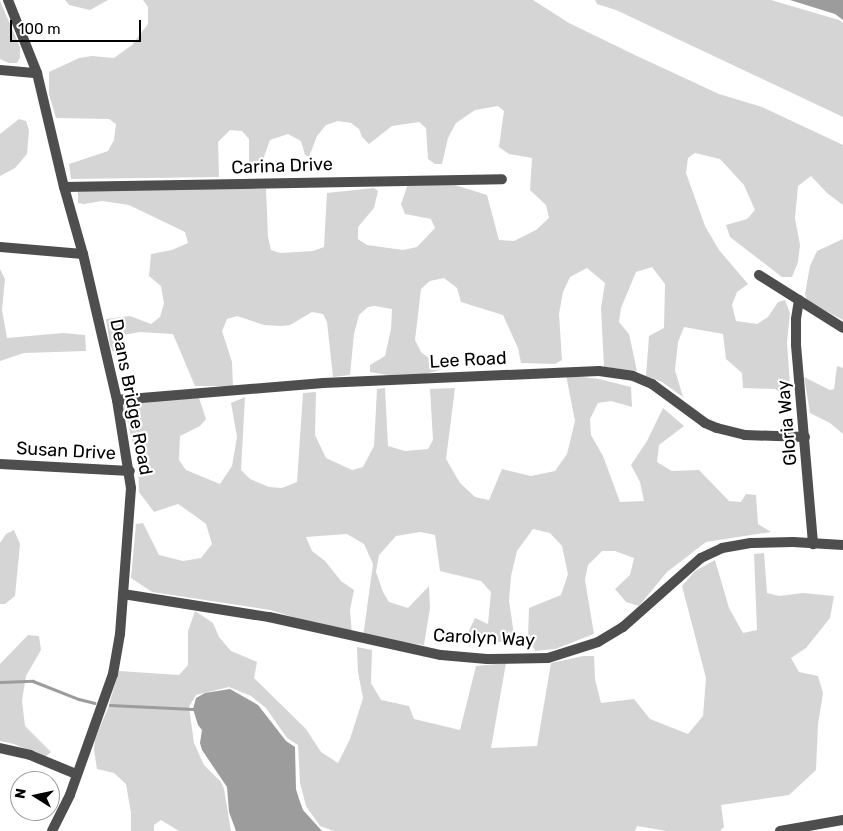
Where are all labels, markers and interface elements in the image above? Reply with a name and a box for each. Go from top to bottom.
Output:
scale bar [12,10,144,42]
text: 100 m [18,20,60,38]
street label: Carina Drive [231,153,333,179]
street label: Deans Bridge Road [105,317,157,477]
street label: Lee Road [429,347,507,373]
street label: Gloria Way [772,379,802,467]
street label: Susan Drive [16,438,116,464]
street label: Carolyn Way [432,625,536,651]
north arrow [10,771,60,821]
text: N [11,787,30,800]

